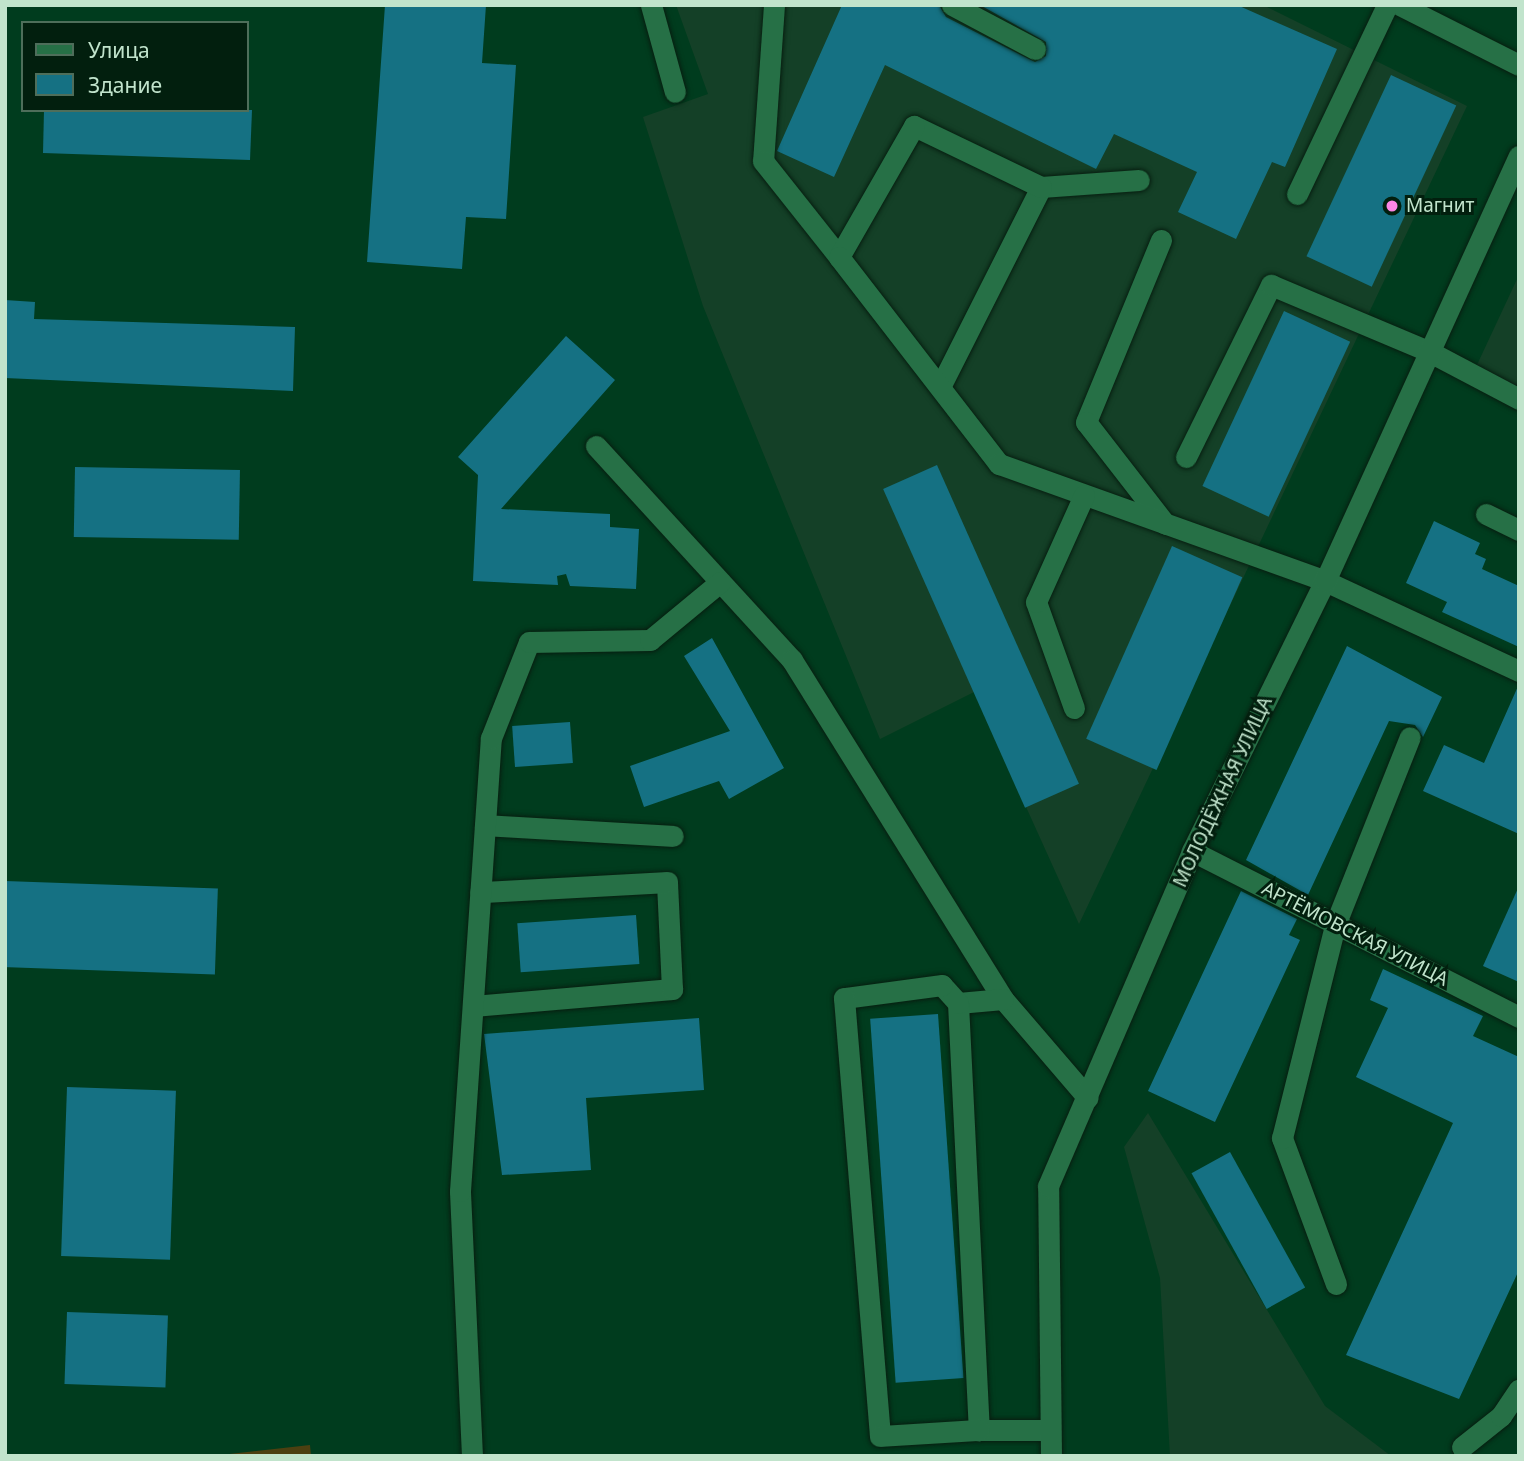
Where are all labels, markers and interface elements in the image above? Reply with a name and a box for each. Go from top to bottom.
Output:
legend [21,21,248,112]
text: Улица [88,36,150,64]
text: Здание [88,71,162,99]
place label: Магнит [1406,195,1474,217]
marker: Магнит [1384,198,1400,214]
street label: МОЛОДЁЖНАЯ УЛИЦА [1169,693,1277,891]
street label: АРТЁМОВСКАЯ УЛИЦА [1258,877,1452,991]

